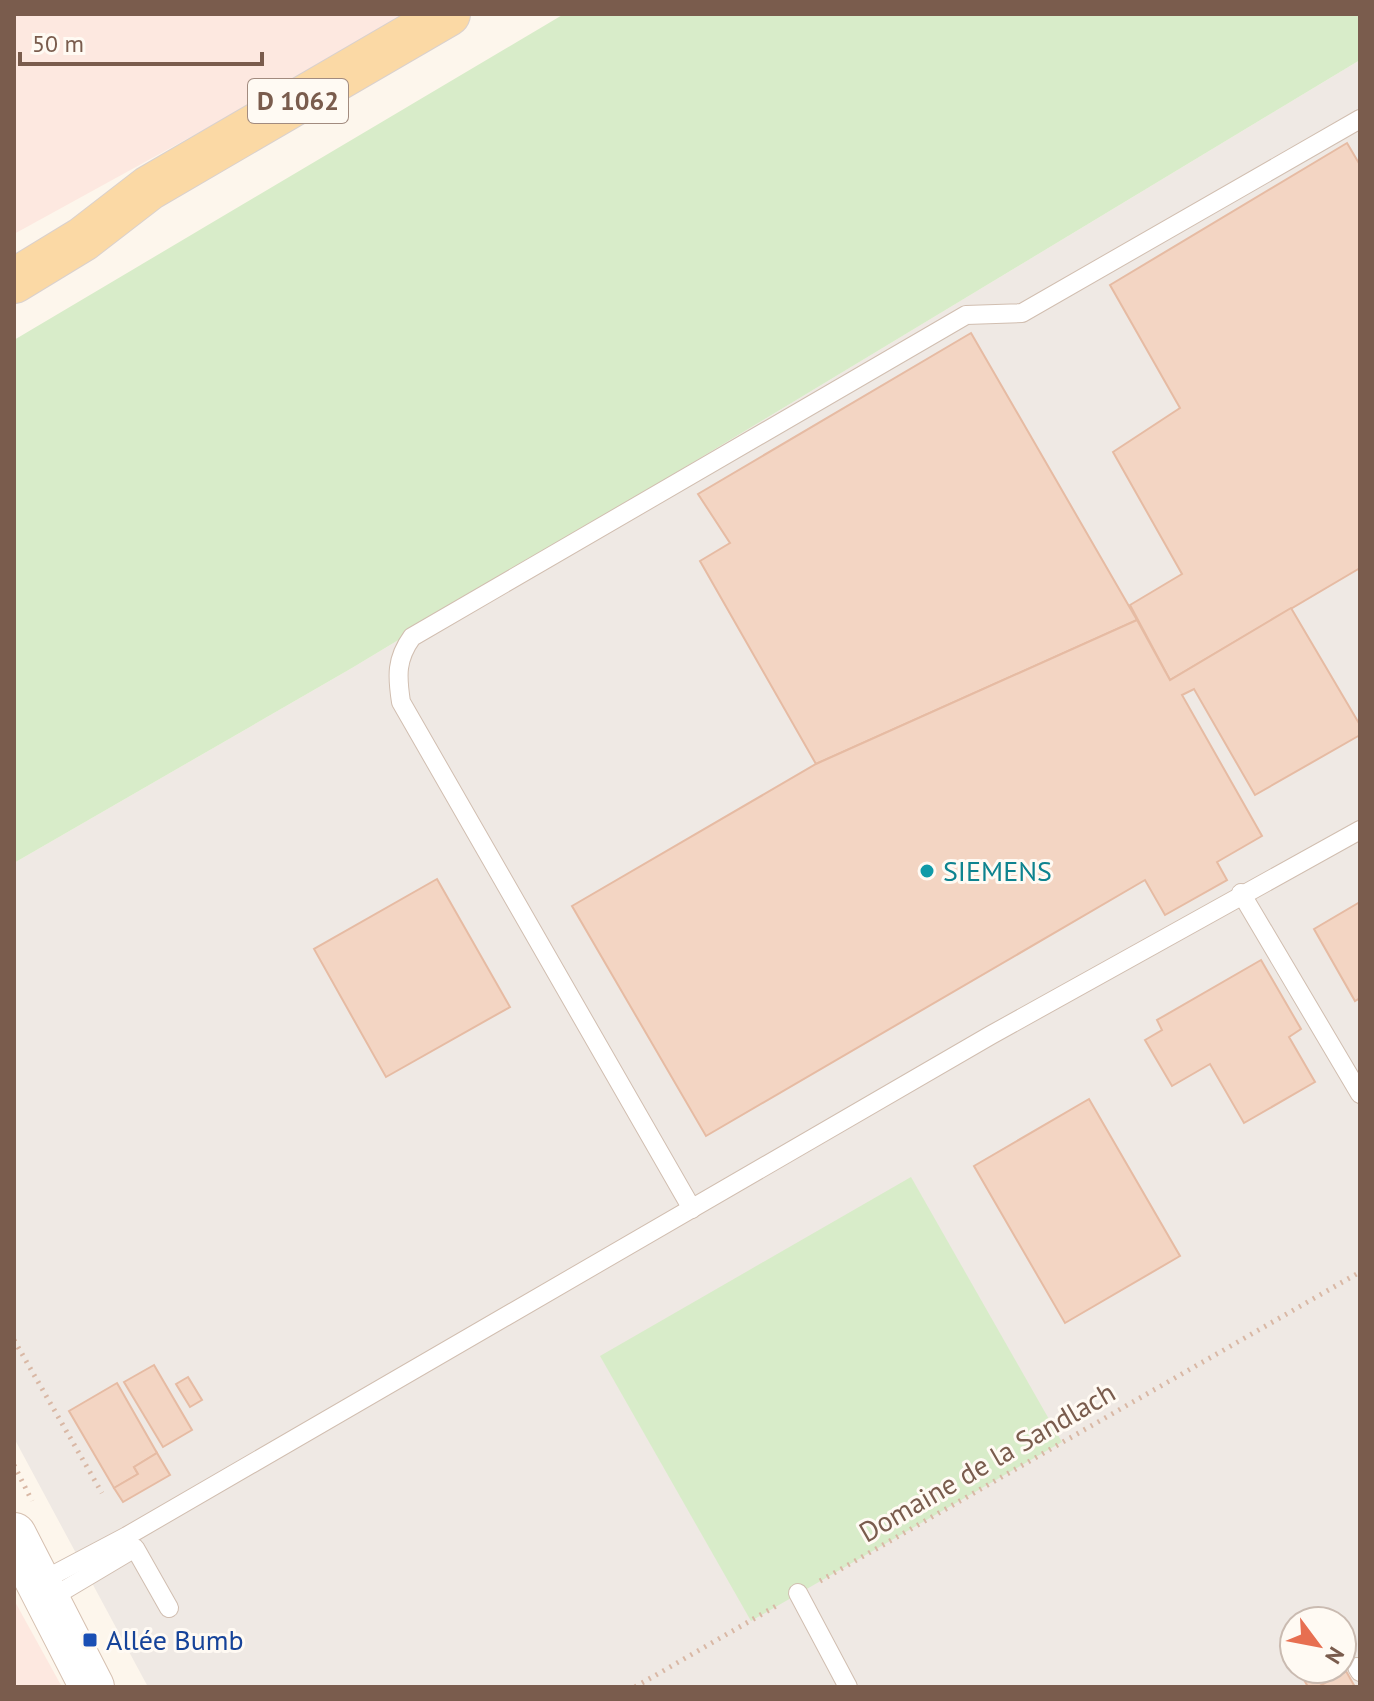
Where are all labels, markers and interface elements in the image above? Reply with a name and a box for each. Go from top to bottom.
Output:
scale bar [20,16,262,66]
text: 50 m [32,28,84,59]
road number: D 1062 [248,79,348,123]
place label: SIEMENS [943,852,1052,889]
marker: SIEMENS [918,862,936,880]
street label: Domaine de la Sandlach [852,1373,1122,1550]
north arrow [1278,1605,1358,1685]
place label: Allée Bumb [106,1621,244,1658]
marker: Allée Bumb [81,1631,99,1649]
text: N [1319,1642,1351,1669]

